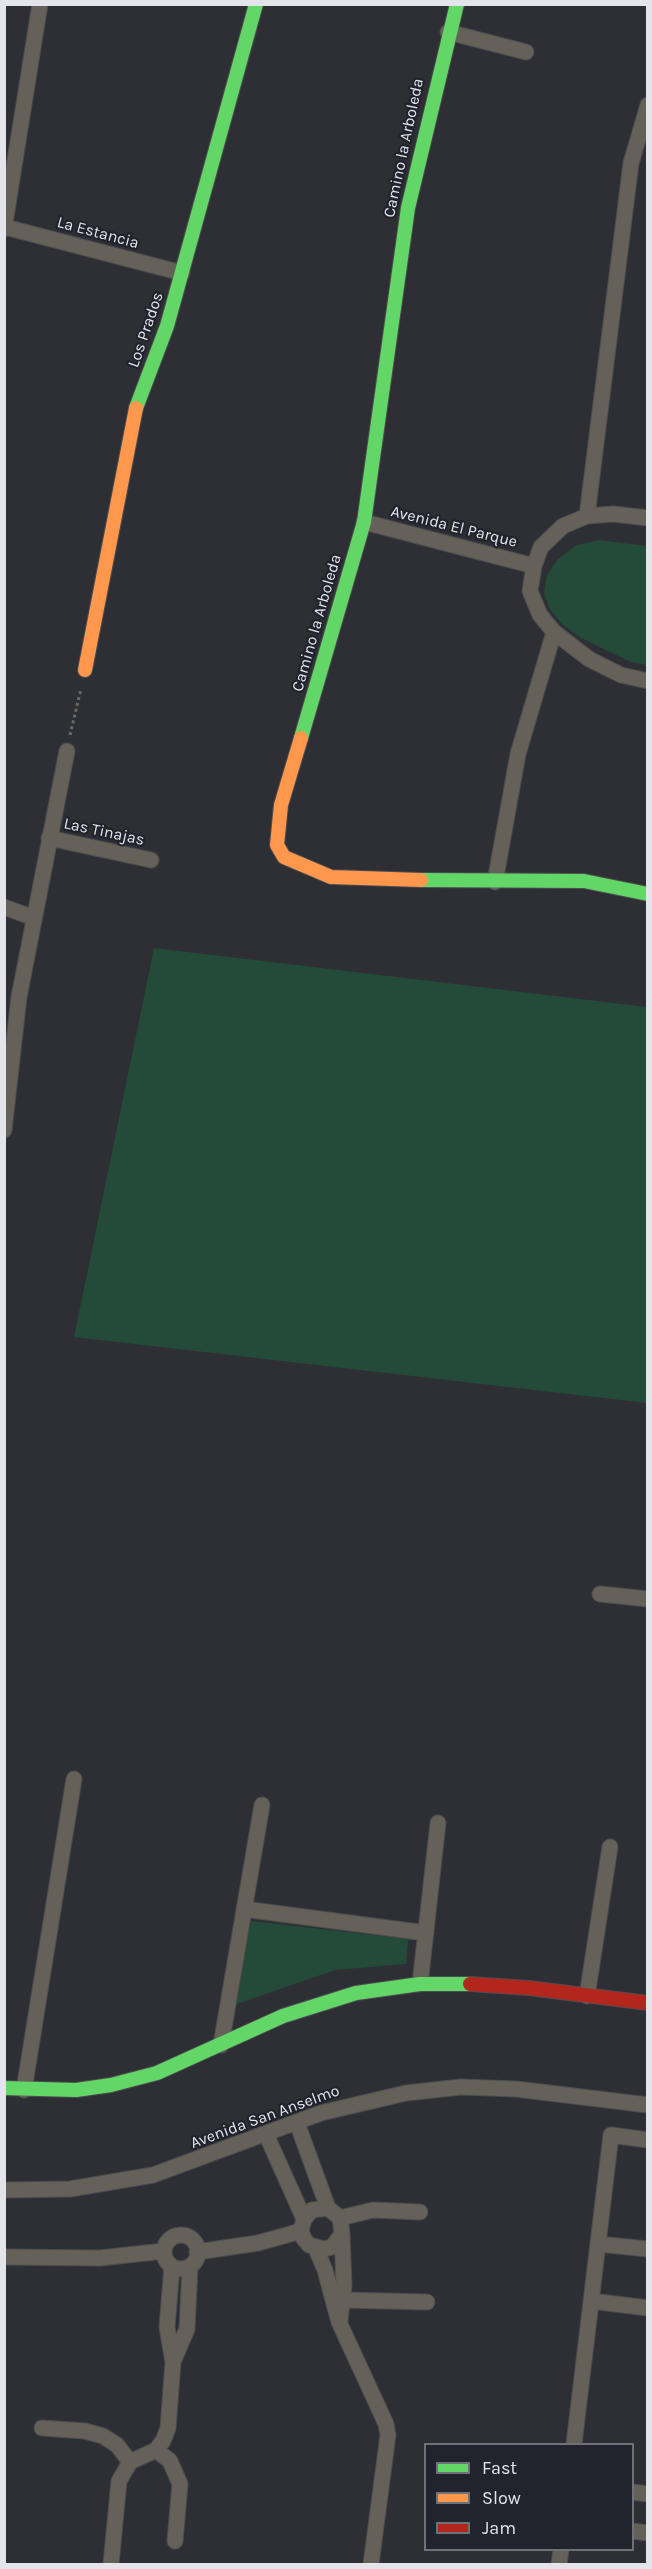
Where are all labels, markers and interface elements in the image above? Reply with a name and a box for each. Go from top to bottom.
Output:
street label: Camino la Arboleda [380,77,428,219]
street label: La Estancia [55,213,141,253]
street label: Los Prados [124,290,168,370]
street label: Avenida El Parque [389,502,519,552]
street label: Camino la Arboleda [288,552,346,694]
street label: Las Tinajas [62,814,146,850]
street label: Avenida San Anselmo [188,2081,342,2153]
legend [424,2443,634,2551]
text: Fast [482,2457,517,2479]
text: Slow [482,2487,521,2509]
text: Jam [482,2517,516,2539]

